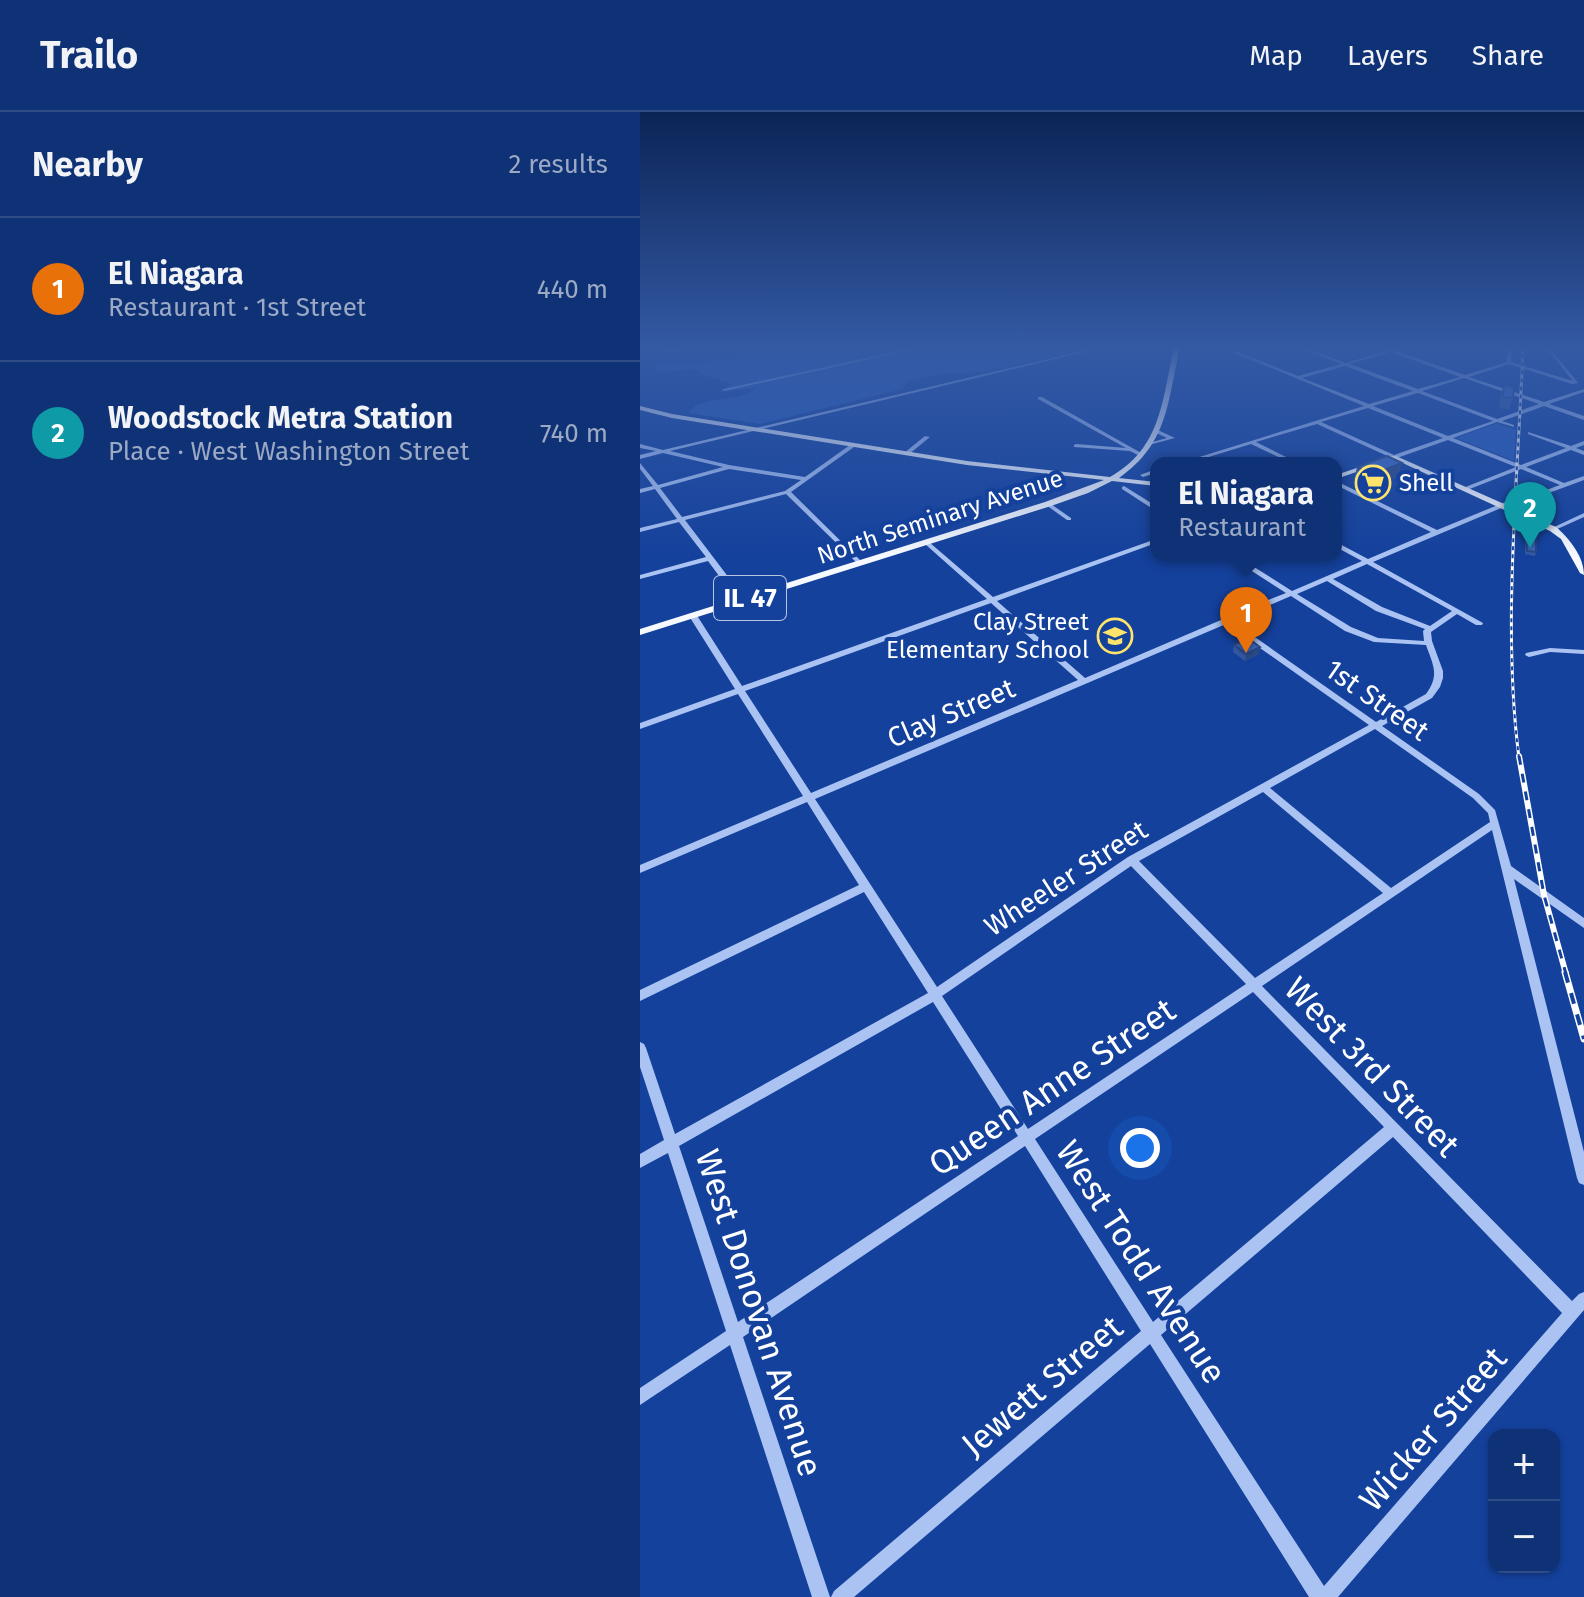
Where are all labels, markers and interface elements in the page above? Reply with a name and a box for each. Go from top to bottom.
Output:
text: Trailo [40,32,138,78]
text: Map [1249,39,1303,72]
text: Layers [1347,39,1428,72]
text: Share [1472,39,1544,72]
text: Nearby [32,144,143,185]
text: 2 results [508,149,608,180]
text: El Niagara [108,256,244,292]
text: 1 [52,274,64,305]
text: 440 m [537,274,608,305]
text: Restaurant · 1st Street [108,292,366,323]
text: Woodstock Metra Station [108,400,453,436]
text: 2 [51,418,65,449]
text: 740 m [540,418,608,449]
text: Place · West Washington Street [108,436,469,467]
popup [1150,457,1342,561]
street label: North Seminary Avenue [814,464,1066,570]
supermarket icon: Shell [1354,464,1392,502]
place label: Shell [1399,469,1453,497]
text: El Niagara [1178,476,1314,512]
pin: 2 [1504,482,1556,548]
text: Restaurant [1178,512,1306,543]
road number: IL 47 [714,576,786,620]
pin: 1 [1220,587,1272,653]
place label: Clay Street Elementary School [886,608,1089,664]
school or university icon: Clay Street Elementary School [1096,617,1134,655]
street label: 1st Street [1319,652,1436,748]
street label: Clay Street [882,671,1021,755]
street label: Wheeler Street [978,813,1154,943]
street label: West 3rd Street [1276,969,1469,1166]
street label: Queen Anne Street [921,989,1184,1185]
your location [1120,1128,1160,1168]
street label: West Todd Avenue [1047,1133,1235,1391]
street label: West Donovan Avenue [687,1144,831,1482]
street label: Jewett Street [953,1306,1131,1465]
street label: Wicker Street [1351,1338,1516,1519]
map controls [1488,1429,1560,1573]
button: + [1488,1429,1560,1501]
button: − [1488,1501,1560,1573]

